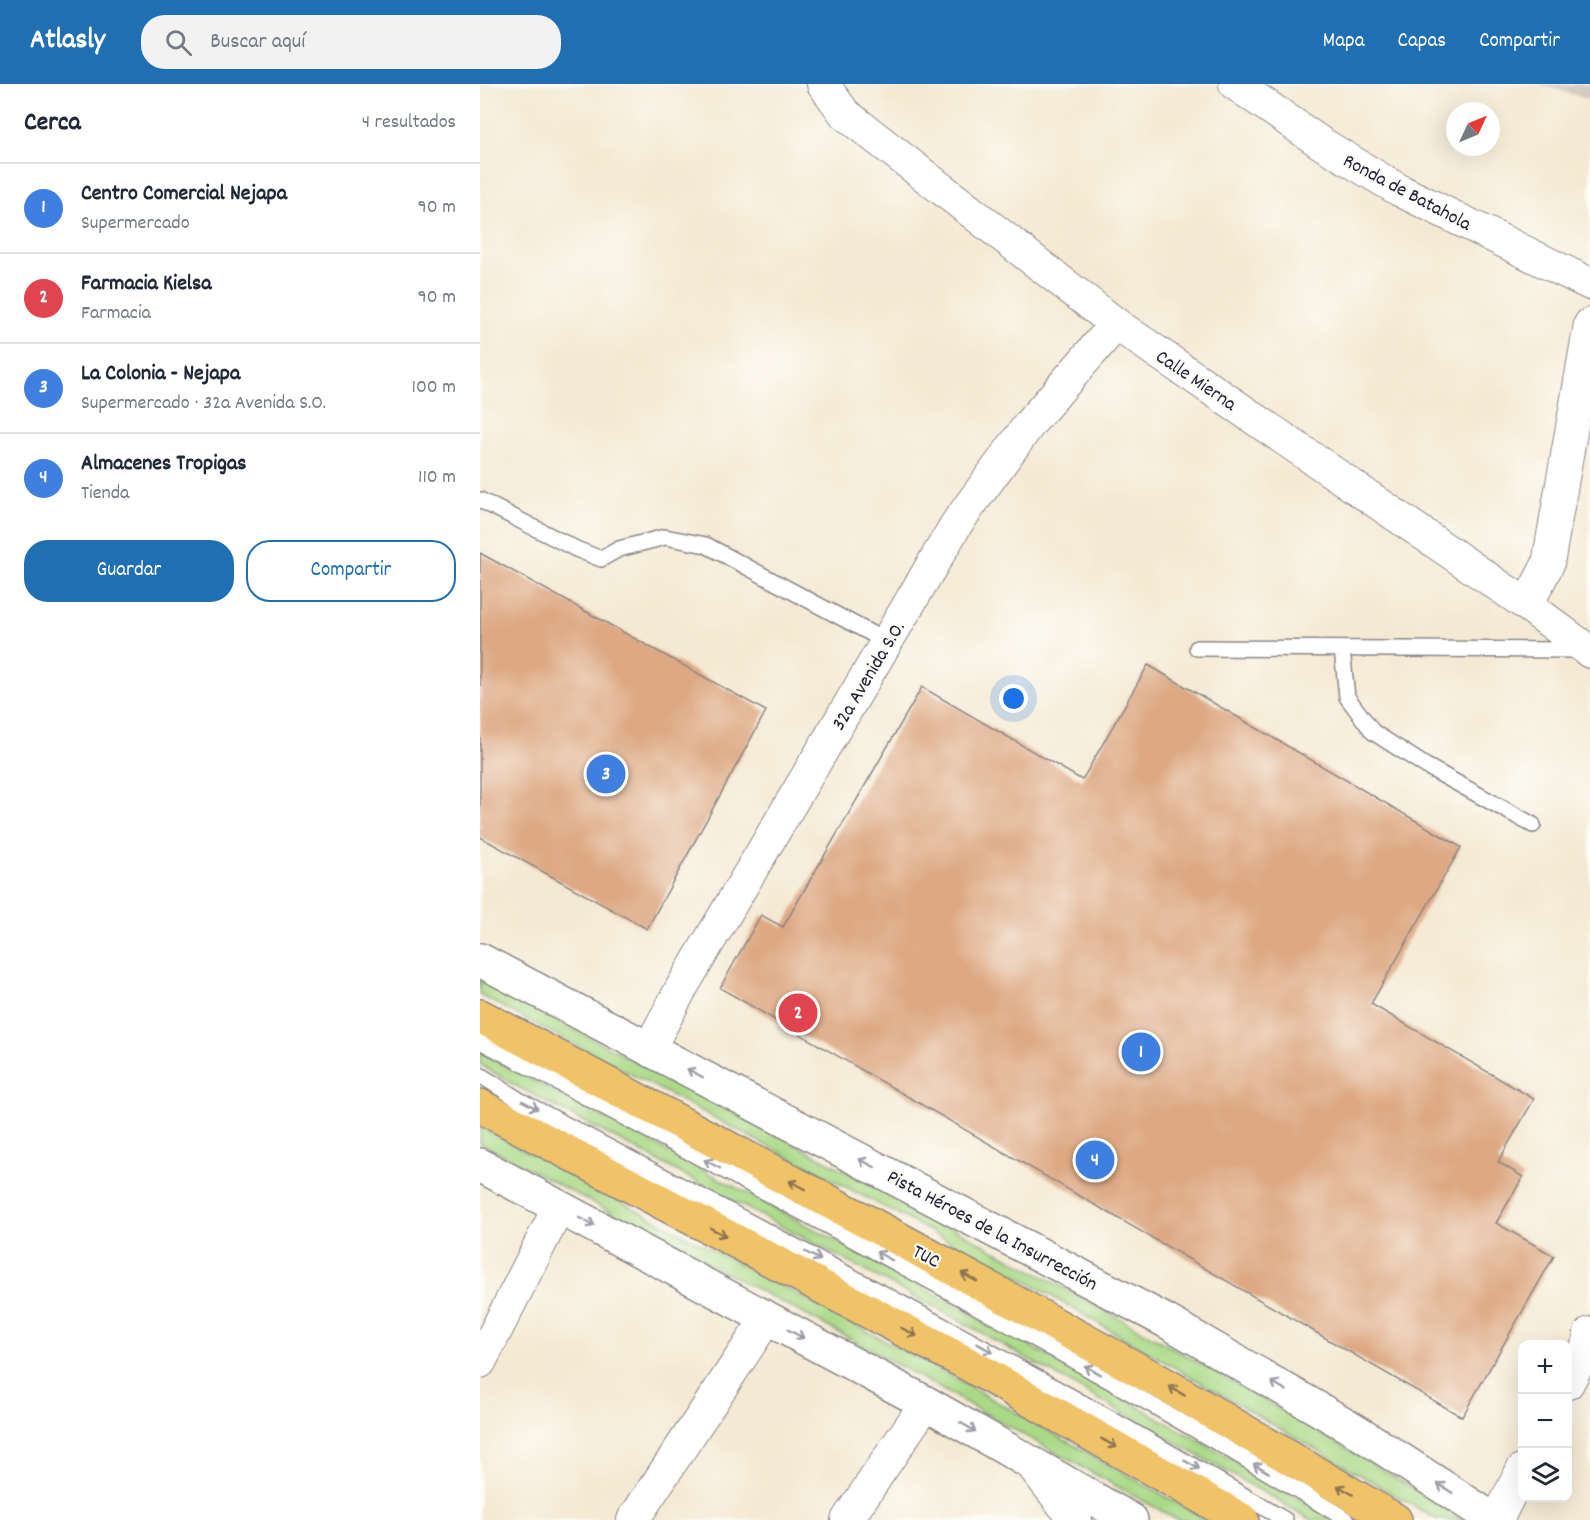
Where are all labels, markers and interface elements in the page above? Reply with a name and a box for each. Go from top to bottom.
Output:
search box [141,15,561,69]
text: Atlasly [30,22,105,62]
icon: search [162,26,195,59]
text: Buscar aquí [210,27,305,58]
text: Mapa [1323,27,1365,57]
text: Capas [1398,27,1446,57]
text: Compartir [1479,27,1560,57]
north arrow [1446,102,1500,156]
text: Cerca [24,105,81,142]
text: 4 resultados [362,109,456,137]
street label: Ronda de Batahola [1337,148,1476,240]
text: Centro Comercial Nejapa [81,179,287,210]
text: 1 [41,194,46,222]
text: 90 m [418,194,456,222]
text: Supermercado [81,210,190,238]
text: Farmacia Kielsa [81,269,212,300]
text: 2 [39,284,48,312]
text: 90 m [418,284,456,312]
text: Farmacia [81,300,151,328]
street label: Calle Mierna [1149,344,1242,419]
text: La Colonia - Nejapa [81,359,240,390]
text: 3 [39,374,48,402]
text: 100 m [412,374,456,402]
text: Supermercado · 32a Avenida S.O. [81,390,326,418]
text: Almacenes Tropigas [81,449,247,480]
text: 4 [39,464,48,492]
text: 110 m [418,464,456,492]
text: Tienda [81,480,129,508]
button: Guardar [24,540,234,602]
button: Compartir [246,540,456,602]
street label: 32a Avenida S.O. [826,617,913,736]
your location [999,684,1028,713]
pin: 3 [586,752,626,796]
pin: 2 [778,990,818,1036]
pin: 1 [1122,1030,1160,1074]
one-way arrow [686,1066,704,1078]
one-way arrow [521,1099,538,1111]
pin: 4 [1076,1138,1114,1182]
one-way arrow [859,1157,877,1168]
one-way arrow [704,1158,722,1169]
street label: Pista Héroes de la Insurrección [881,1164,1102,1299]
one-way arrow [789,1179,806,1191]
one-way arrow [578,1217,596,1228]
one-way arrow [708,1227,726,1238]
street label: TUC [907,1239,944,1277]
one-way arrow [876,1250,894,1261]
one-way arrow [804,1251,822,1262]
one-way arrow [961,1271,978,1283]
one-way arrow [899,1327,917,1338]
one-way arrow [787,1329,805,1340]
map controls [1518,1340,1572,1502]
button: + [1518,1340,1572,1394]
one-way arrow [976,1343,993,1355]
one-way arrow [1084,1364,1101,1376]
one-way arrow [1271,1380,1288,1392]
one-way arrow [1169,1385,1186,1397]
button: − [1518,1394,1572,1448]
one-way arrow [958,1422,976,1433]
one-way arrow [1100,1437,1117,1449]
button: layers [1518,1448,1572,1502]
one-way arrow [1183,1459,1200,1471]
one-way arrow [1253,1461,1270,1473]
one-way arrow [1437,1482,1454,1494]
one-way arrow [1336,1484,1353,1496]

